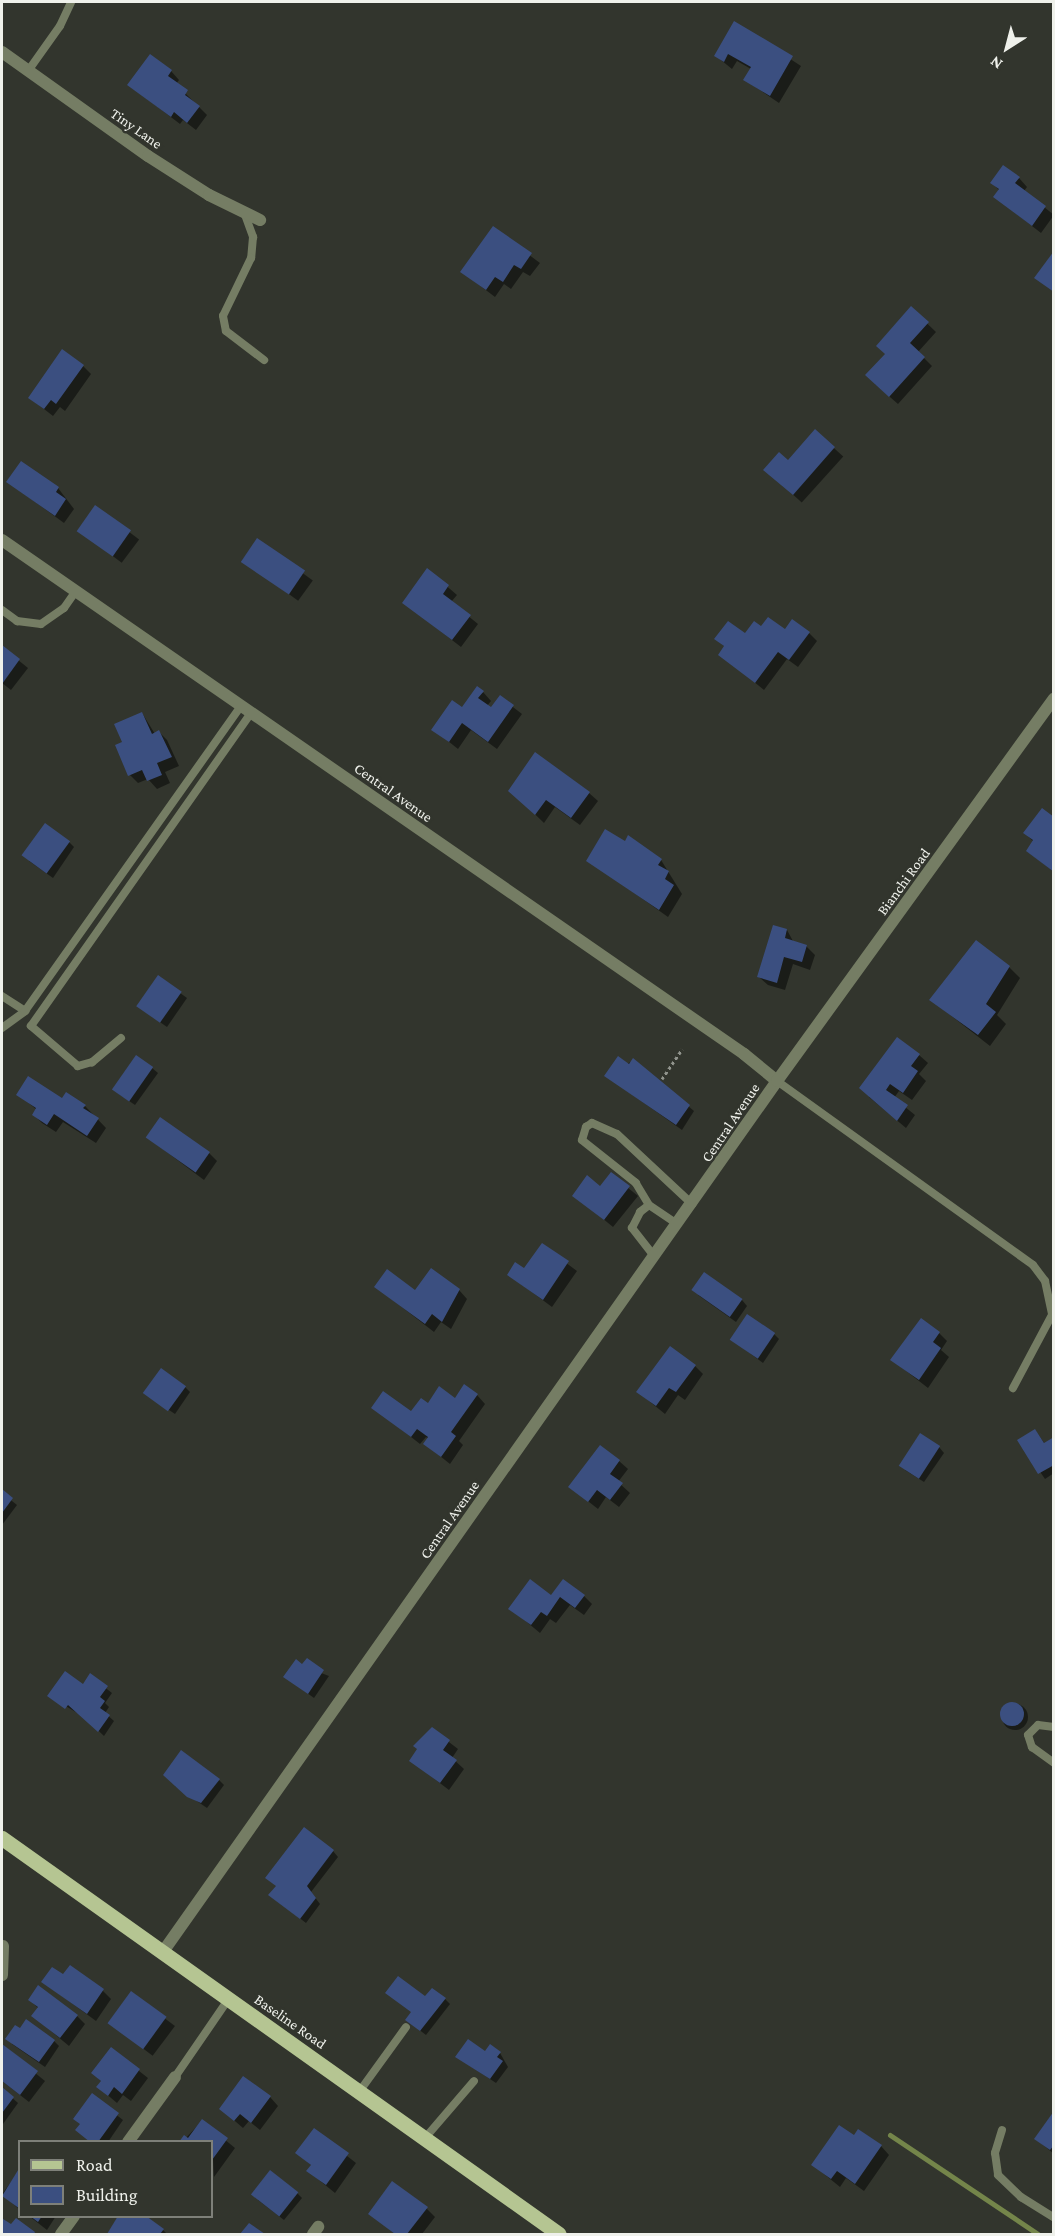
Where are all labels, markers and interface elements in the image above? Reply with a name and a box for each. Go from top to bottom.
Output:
north arrow [977,18,1037,78]
text: N [987,53,1006,73]
street label: Tiny Lane [107,105,165,153]
street label: Central Avenue [350,759,436,827]
street label: Bianchi Road [874,845,934,919]
street label: Central Avenue [698,1080,764,1166]
street label: Central Avenue [416,1477,484,1563]
street label: Baseline Road [251,1991,329,2053]
legend [18,2140,213,2218]
text: Road [76,2155,113,2175]
text: Building [76,2185,137,2205]

